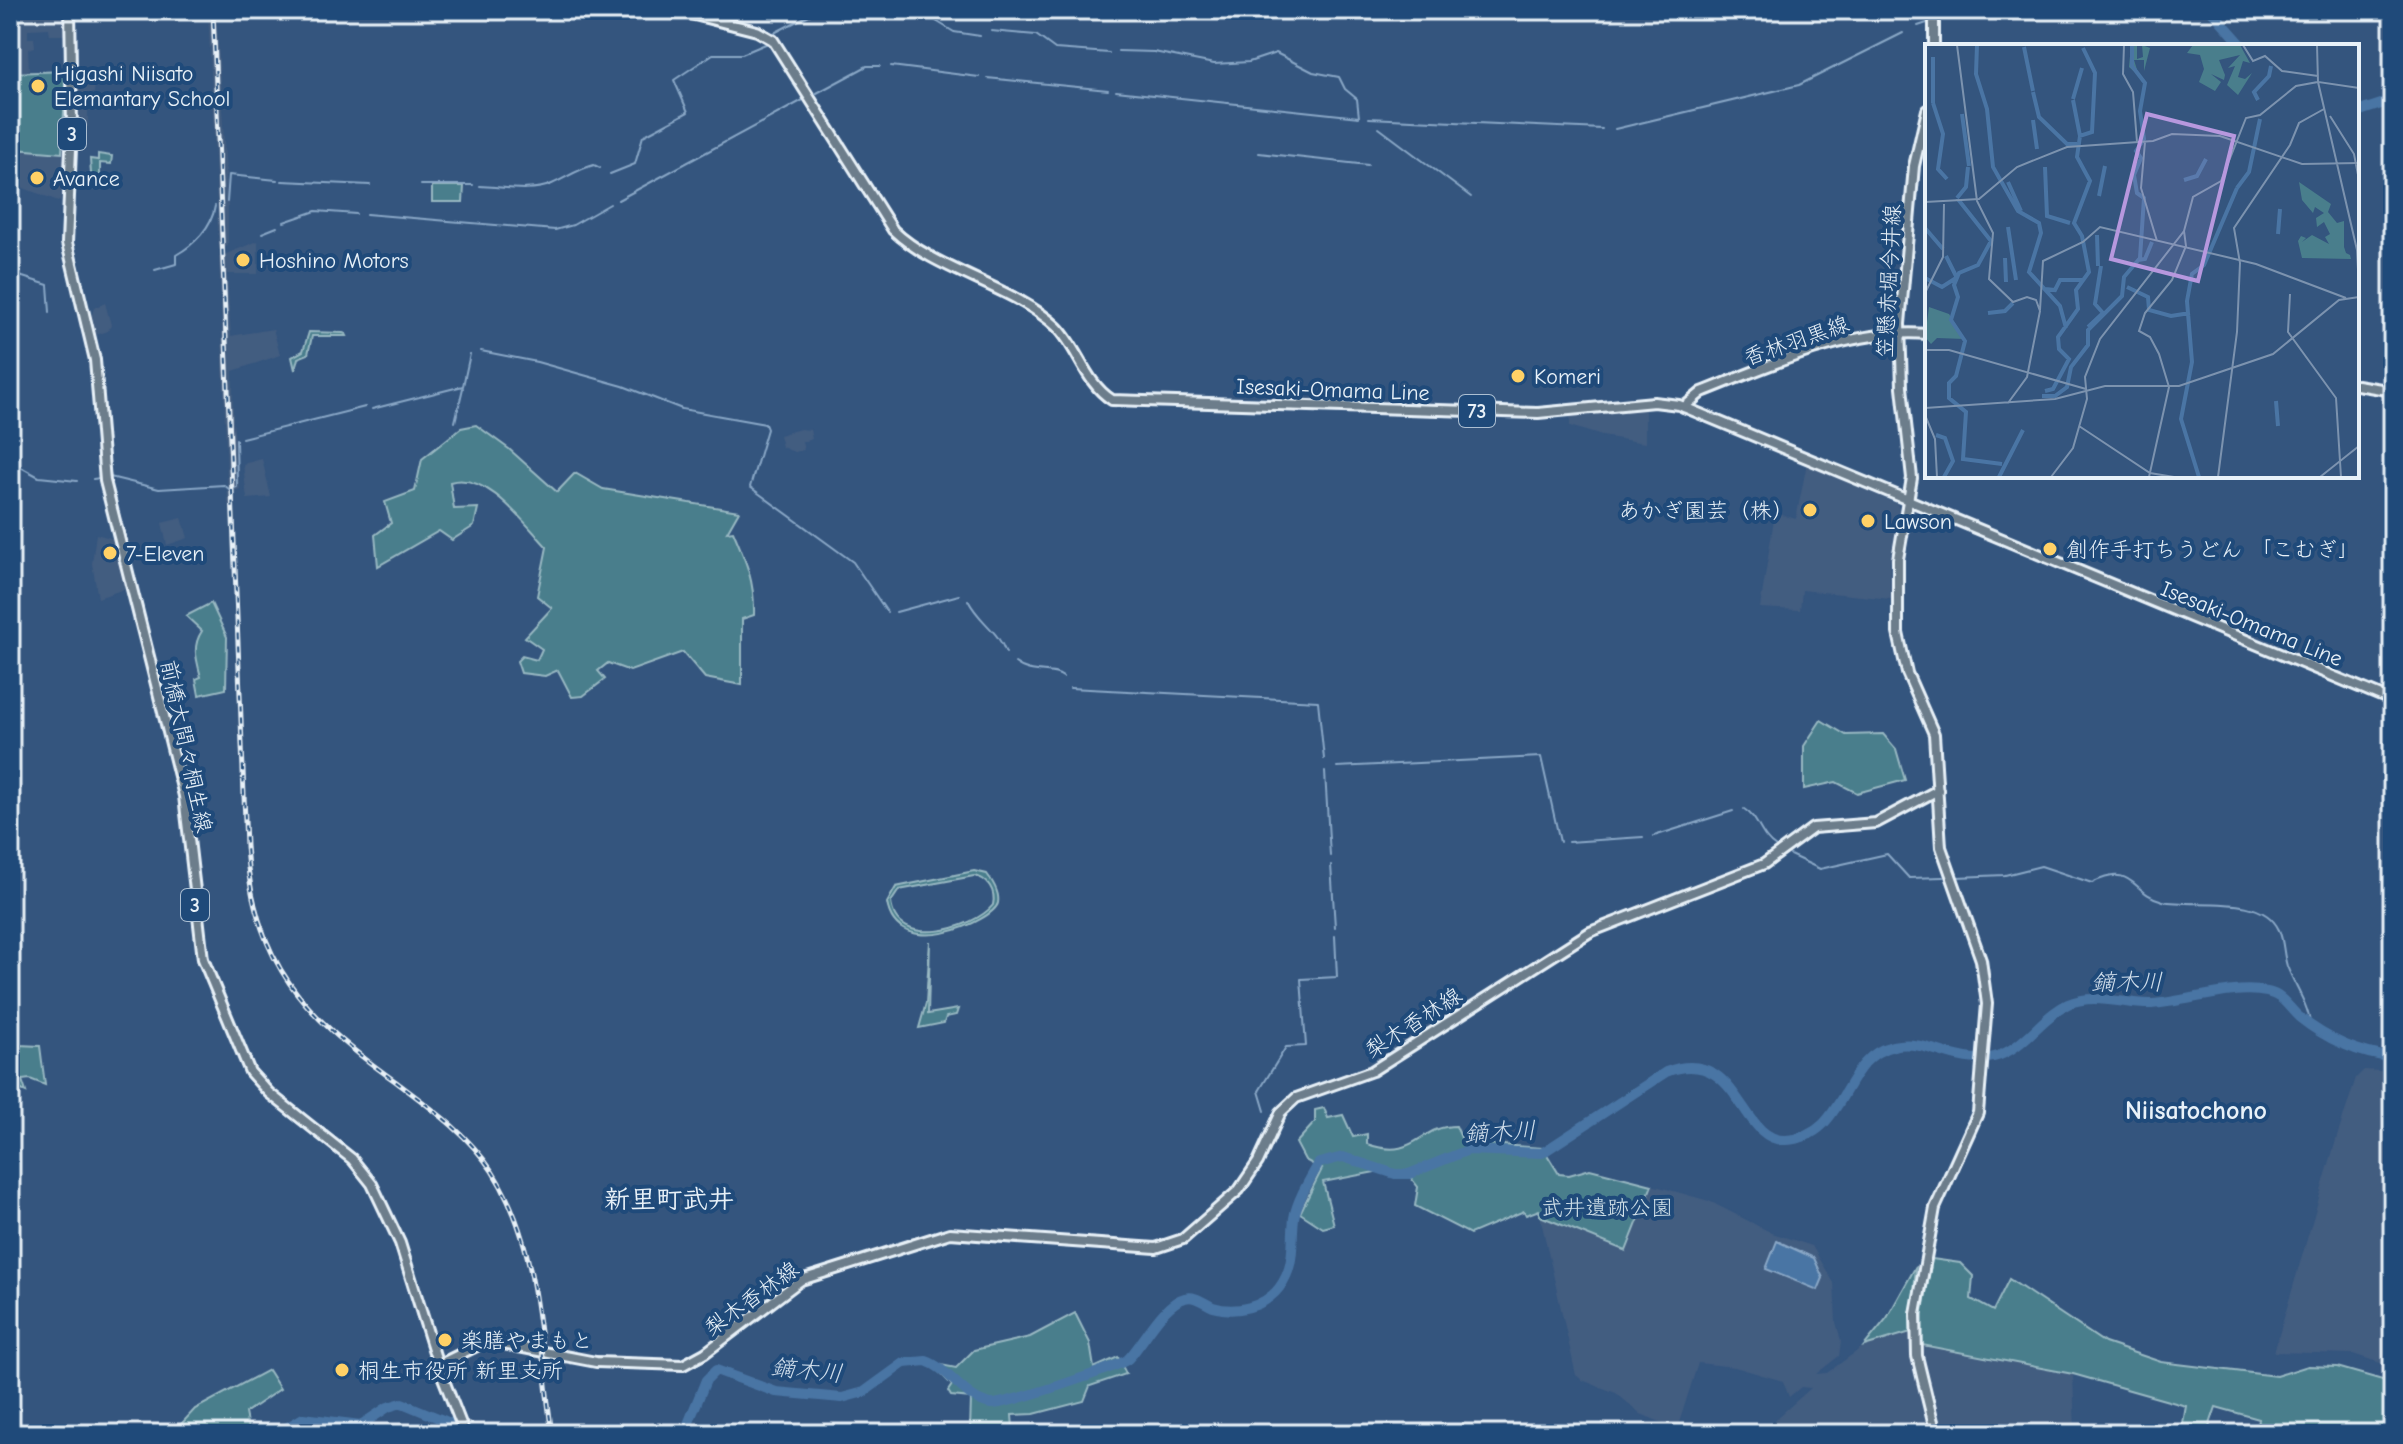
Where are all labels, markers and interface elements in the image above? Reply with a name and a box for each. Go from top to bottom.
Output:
inset map [1925,44,2359,478]
place label: Higashi Niisato Elemantary School [54,61,230,112]
marker: Higashi Niisato Elemantary School [29,77,47,95]
road number: 3 [58,118,86,150]
place label: Avance [53,166,120,192]
marker: Avance [28,169,46,187]
street label: 笠懸赤堀今井線 [1872,203,1906,359]
place label: Hoshino Motors [259,248,409,274]
marker: Hoshino Motors [234,251,252,269]
street label: 香林羽黒線 [1740,311,1853,371]
place label: Komeri [1534,364,1601,390]
marker: Komeri [1509,367,1527,385]
street label: Isesaki-Omama Line [1236,374,1430,406]
road number: 73 [1459,395,1495,427]
place label: あかぎ園芸（株） [1618,498,1794,524]
marker: あかぎ園芸（株） [1801,501,1819,519]
place label: Lawson [1884,509,1952,535]
marker: Lawson [1859,512,1877,530]
place label: 創作手打ちうどん 「こむぎ」 [2066,537,2360,563]
marker: 創作手打ちうどん 「こむぎ」 [2041,540,2059,558]
place label: 7-Eleven [126,541,205,567]
marker: 7-Eleven [101,544,119,562]
street label: Isesaki-Omama Line [2157,576,2346,672]
street label: 前橋大間々桐生線 [155,657,217,835]
road number: 3 [181,889,209,921]
water label: 鏑木川 [2091,968,2163,996]
street label: 梨木香林線 [1360,982,1467,1064]
district label: Niisatochono [2125,1096,2267,1126]
water label: 鏑木川 [1463,1116,1537,1148]
district label: 新里町武井 [604,1185,734,1215]
park label: 武井遺跡公園 [1541,1195,1673,1221]
street label: 梨木香林線 [699,1256,804,1342]
place label: 楽膳やまもと [461,1328,593,1354]
marker: 楽膳やまもと [436,1331,454,1349]
water label: 鏑木川 [770,1352,844,1388]
place label: 桐生市役所 新里支所 [358,1358,563,1384]
marker: 桐生市役所 新里支所 [333,1361,351,1379]

